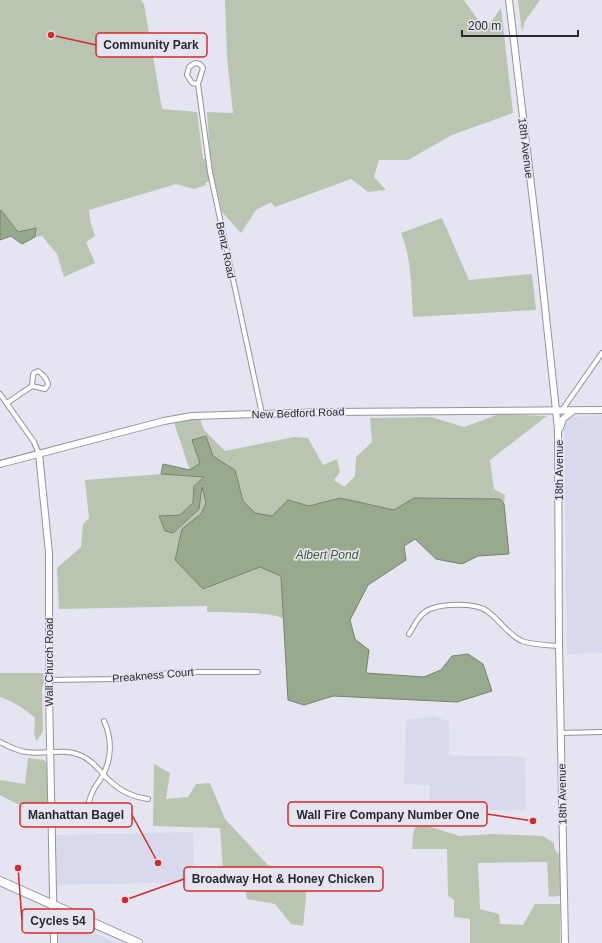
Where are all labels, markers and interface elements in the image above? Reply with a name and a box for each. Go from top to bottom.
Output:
scale bar [462,12,578,38]
text: 200 m [468,19,501,33]
callout: Community Park [96,33,207,57]
text: Community Park [103,38,199,52]
street label: 18th Avenue [516,117,536,179]
street label: Bentz Road [214,221,238,279]
street label: New Bedford Road [251,405,345,421]
street label: 18th Avenue [553,440,565,500]
water label: Albert Pond [295,548,359,562]
street label: Wall Church Road [43,618,55,706]
street label: Preakness Court [112,665,194,685]
street label: 18th Avenue [555,763,569,825]
callout: Wall Fire Company Number One [288,802,487,826]
callout: Manhattan Bagel [20,803,132,827]
text: Manhattan Bagel [28,808,124,822]
text: Wall Fire Company Number One [297,808,480,822]
callout: Broadway Hot & Honey Chicken [184,867,383,891]
text: Broadway Hot & Honey Chicken [192,872,374,886]
callout: Cycles 54 [22,909,94,933]
text: Cycles 54 [30,914,86,928]

